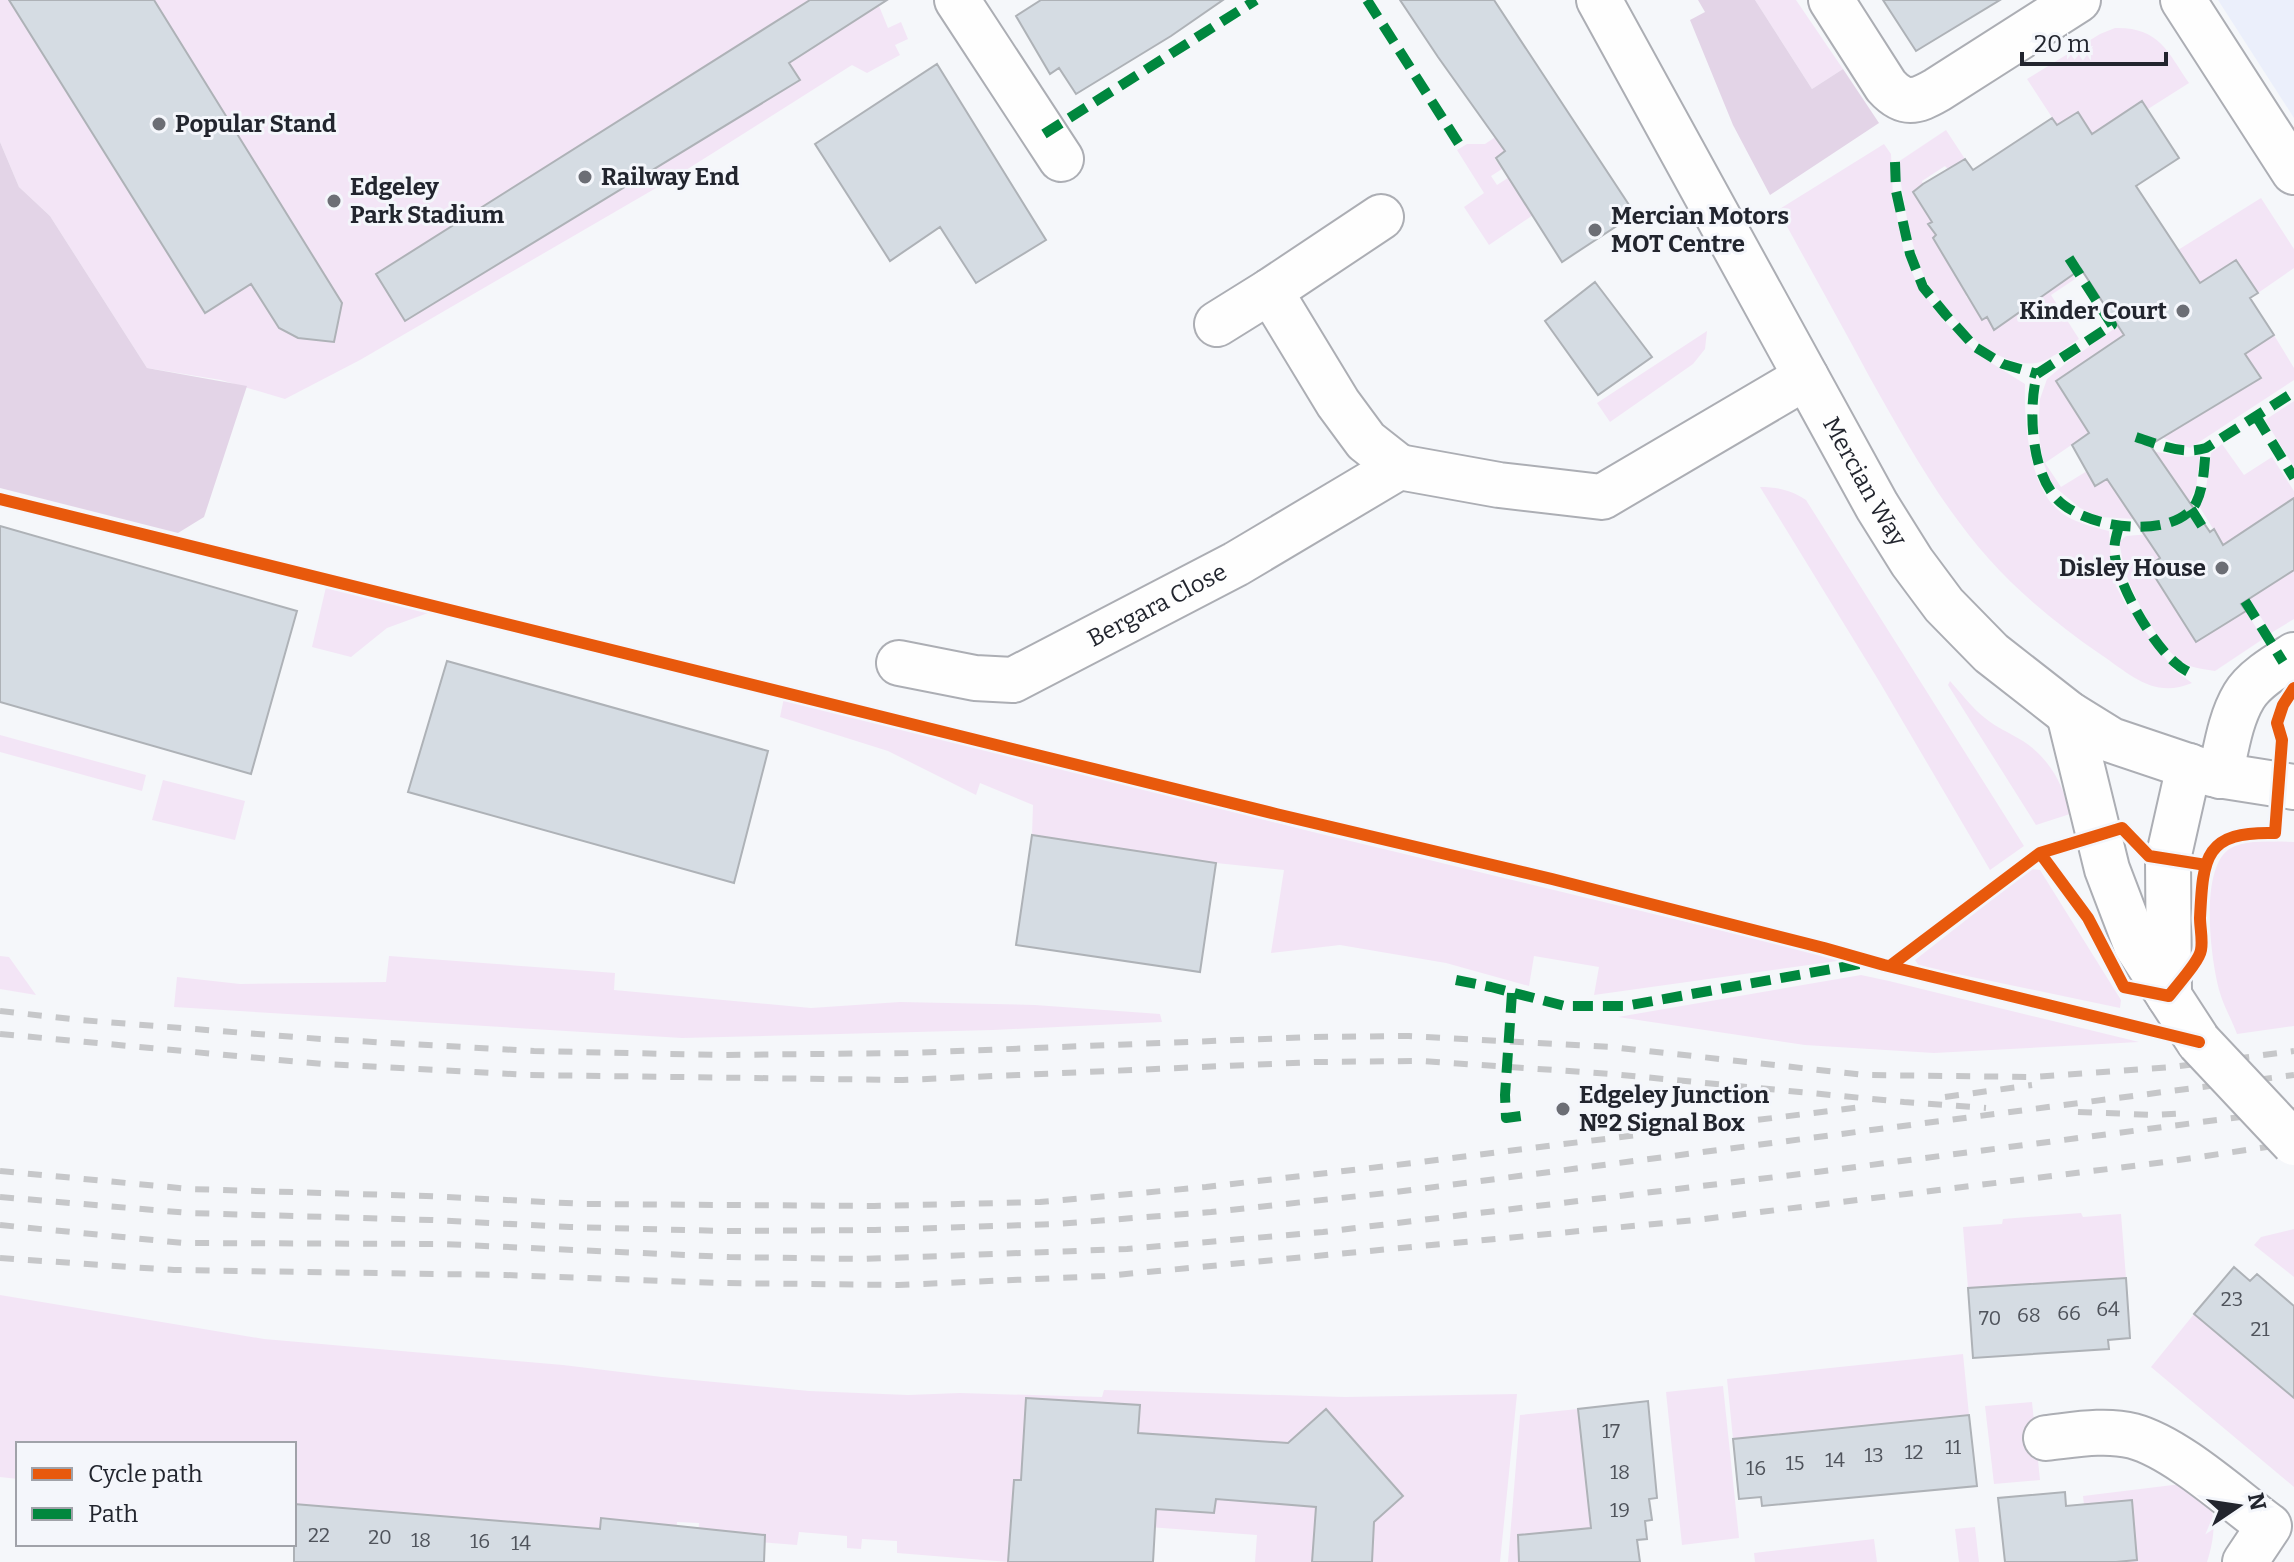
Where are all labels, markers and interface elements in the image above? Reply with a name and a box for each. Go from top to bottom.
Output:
scale bar [2022,16,2166,66]
text: 20 m [2034,30,2090,58]
place label: Popular Stand [175,110,337,138]
marker: Popular Stand [150,115,168,133]
place label: Railway End [601,163,740,191]
marker: Railway End [576,168,594,186]
place label: Edgeley Park Stadium [350,173,504,229]
marker: Edgeley Park Stadium [325,192,343,210]
place label: Mercian Motors MOT Centre [1611,202,1789,258]
marker: Mercian Motors MOT Centre [1586,221,1604,239]
place label: Kinder Court [2019,297,2168,325]
marker: Kinder Court [2174,302,2192,320]
street label: Mercian Way [1817,412,1913,551]
place label: Disley House [2059,554,2206,582]
street label: Bergara Close [1083,557,1231,653]
marker: Disley House [2213,559,2231,577]
place label: Edgeley Junction №2 Signal Box [1579,1081,1770,1137]
marker: Edgeley Junction №2 Signal Box [1554,1100,1572,1118]
house number: 23 [2221,1287,2243,1311]
house number: 64 [2096,1297,2120,1321]
house number: 66 [2057,1301,2081,1325]
house number: 68 [2017,1303,2041,1327]
house number: 70 [1979,1306,2001,1330]
house number: 21 [2251,1317,2270,1341]
house number: 17 [1602,1419,1620,1443]
house number: 11 [1945,1435,1961,1459]
house number: 12 [1905,1440,1924,1464]
legend [16,1442,296,1546]
house number: 13 [1864,1443,1884,1467]
house number: 14 [1825,1448,1845,1472]
house number: 15 [1786,1451,1804,1475]
house number: 16 [1746,1456,1766,1480]
text: Cycle path [88,1460,203,1488]
house number: 18 [1610,1460,1630,1484]
north arrow [2198,1466,2278,1546]
text: N [2242,1490,2272,1513]
house number: 19 [1610,1498,1630,1522]
text: Path [88,1500,138,1528]
house number: 22 [308,1523,330,1547]
house number: 20 [368,1525,392,1549]
house number: 18 [411,1528,431,1552]
house number: 16 [470,1529,490,1553]
house number: 14 [511,1531,531,1555]

